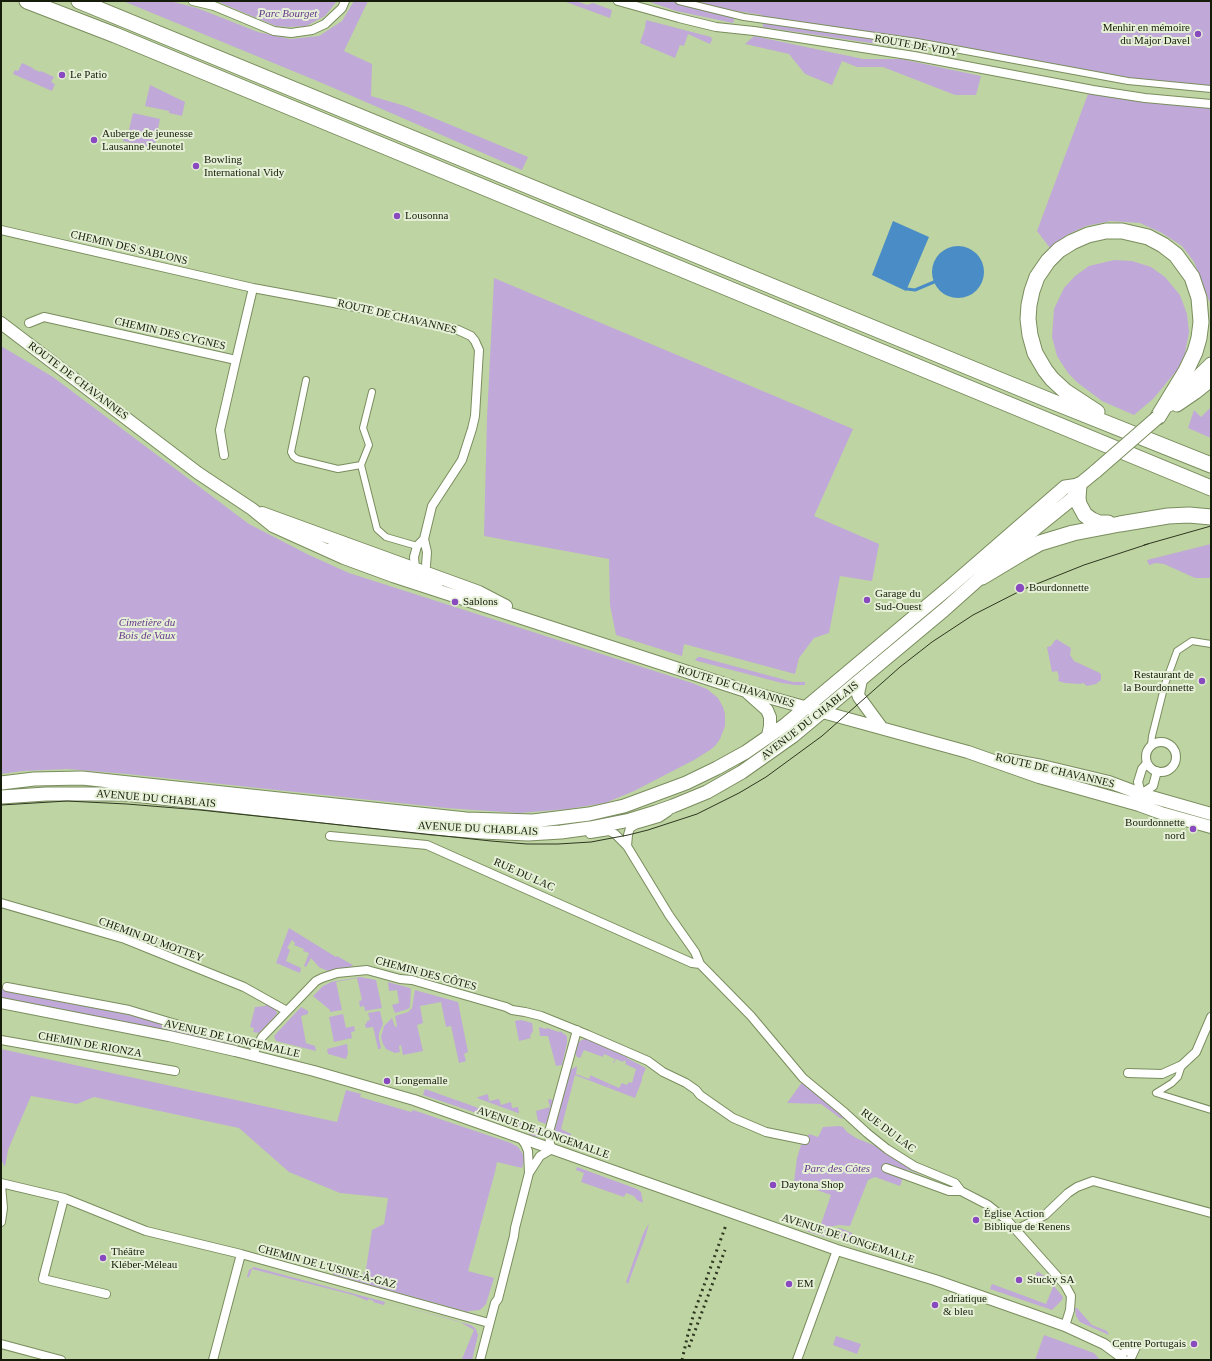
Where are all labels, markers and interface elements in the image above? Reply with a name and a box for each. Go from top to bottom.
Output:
park label: Parc Bourget [259,7,317,21]
place label: Menhir en mémoire du Major Davel [1103,21,1190,47]
marker: Menhir en mémoire du Major Davel [1193,29,1203,39]
street label: ROUTE DE VIDY [873,32,959,60]
place label: Le Patio [70,68,107,82]
marker: Le Patio [57,70,67,80]
place label: Auberge de jeunesse Lausanne Jeunotel [102,127,193,153]
marker: Auberge de jeunesse Lausanne Jeunotel [89,135,99,145]
place label: Bowling International Vidy [204,153,284,179]
marker: Bowling International Vidy [191,161,201,171]
place label: Lousonna [405,209,448,223]
marker: Lousonna [392,211,402,221]
street label: CHEMIN DES SABLONS [69,228,189,268]
street label: ROUTE DE CHAVANNES [336,297,458,337]
street label: CHEMIN DES CYGNES [113,315,227,353]
street label: ROUTE DE CHAVANNES [25,339,131,423]
place label: Bourdonnette [1029,581,1089,595]
marker: Bourdonnette [1014,582,1026,594]
place label: Garage du Sud-Ouest [875,587,921,613]
place label: Sablons [463,595,498,609]
marker: Garage du Sud-Ouest [862,595,872,605]
marker: Sablons [450,597,460,607]
park label: Cimetière du Bois de Vaux [119,616,175,642]
street label: ROUTE DE CHAVANNES [676,663,796,711]
place label: Restaurant de la Bourdonnette [1123,668,1194,694]
marker: Restaurant de la Bourdonnette [1197,676,1207,686]
street label: AVENUE DU CHABLAIS [759,679,861,763]
street label: ROUTE DE CHAVANNES [994,751,1116,791]
street label: AVENUE DU CHABLAIS [96,787,216,811]
place label: Bourdonnette nord [1125,816,1185,842]
street label: AVENUE DU CHABLAIS [418,819,538,839]
marker: Bourdonnette nord [1188,824,1198,834]
street label: RUE DU LAC [491,856,557,894]
street label: CHEMIN DU MOTTEY [97,915,205,965]
street label: CHEMIN DES CÔTES [374,954,478,994]
street label: AVENUE DE LONGEMALLE [163,1017,301,1061]
street label: CHEMIN DE RIONZA [37,1029,143,1061]
place label: Longemalle [395,1074,448,1088]
marker: Longemalle [382,1076,392,1086]
street label: AVENUE DE LONGEMALLE [475,1104,611,1162]
street label: RUE DU LAC [858,1106,918,1156]
park label: Parc des Côtes [804,1162,870,1176]
place label: Daytona Shop [781,1178,844,1192]
marker: Daytona Shop [768,1180,778,1190]
place label: Église Action Biblique de Renens [984,1207,1070,1233]
street label: AVENUE DE LONGEMALLE [780,1211,916,1267]
marker: Église Action Biblique de Renens [971,1215,981,1225]
street label: CHEMIN DE L'USINE-À-GAZ [256,1242,398,1292]
place label: Théâtre Kléber-Méleau [111,1245,177,1271]
marker: Théâtre Kléber-Méleau [98,1253,108,1263]
place label: Stucky SA [1027,1273,1074,1287]
marker: Stucky SA [1014,1275,1024,1285]
place label: EM [797,1277,814,1291]
marker: EM [784,1279,794,1289]
place label: adriatique & bleu [943,1292,987,1318]
marker: adriatique & bleu [930,1300,940,1310]
place label: Centre Portugais [1112,1337,1186,1351]
marker: Centre Portugais [1189,1339,1199,1349]

